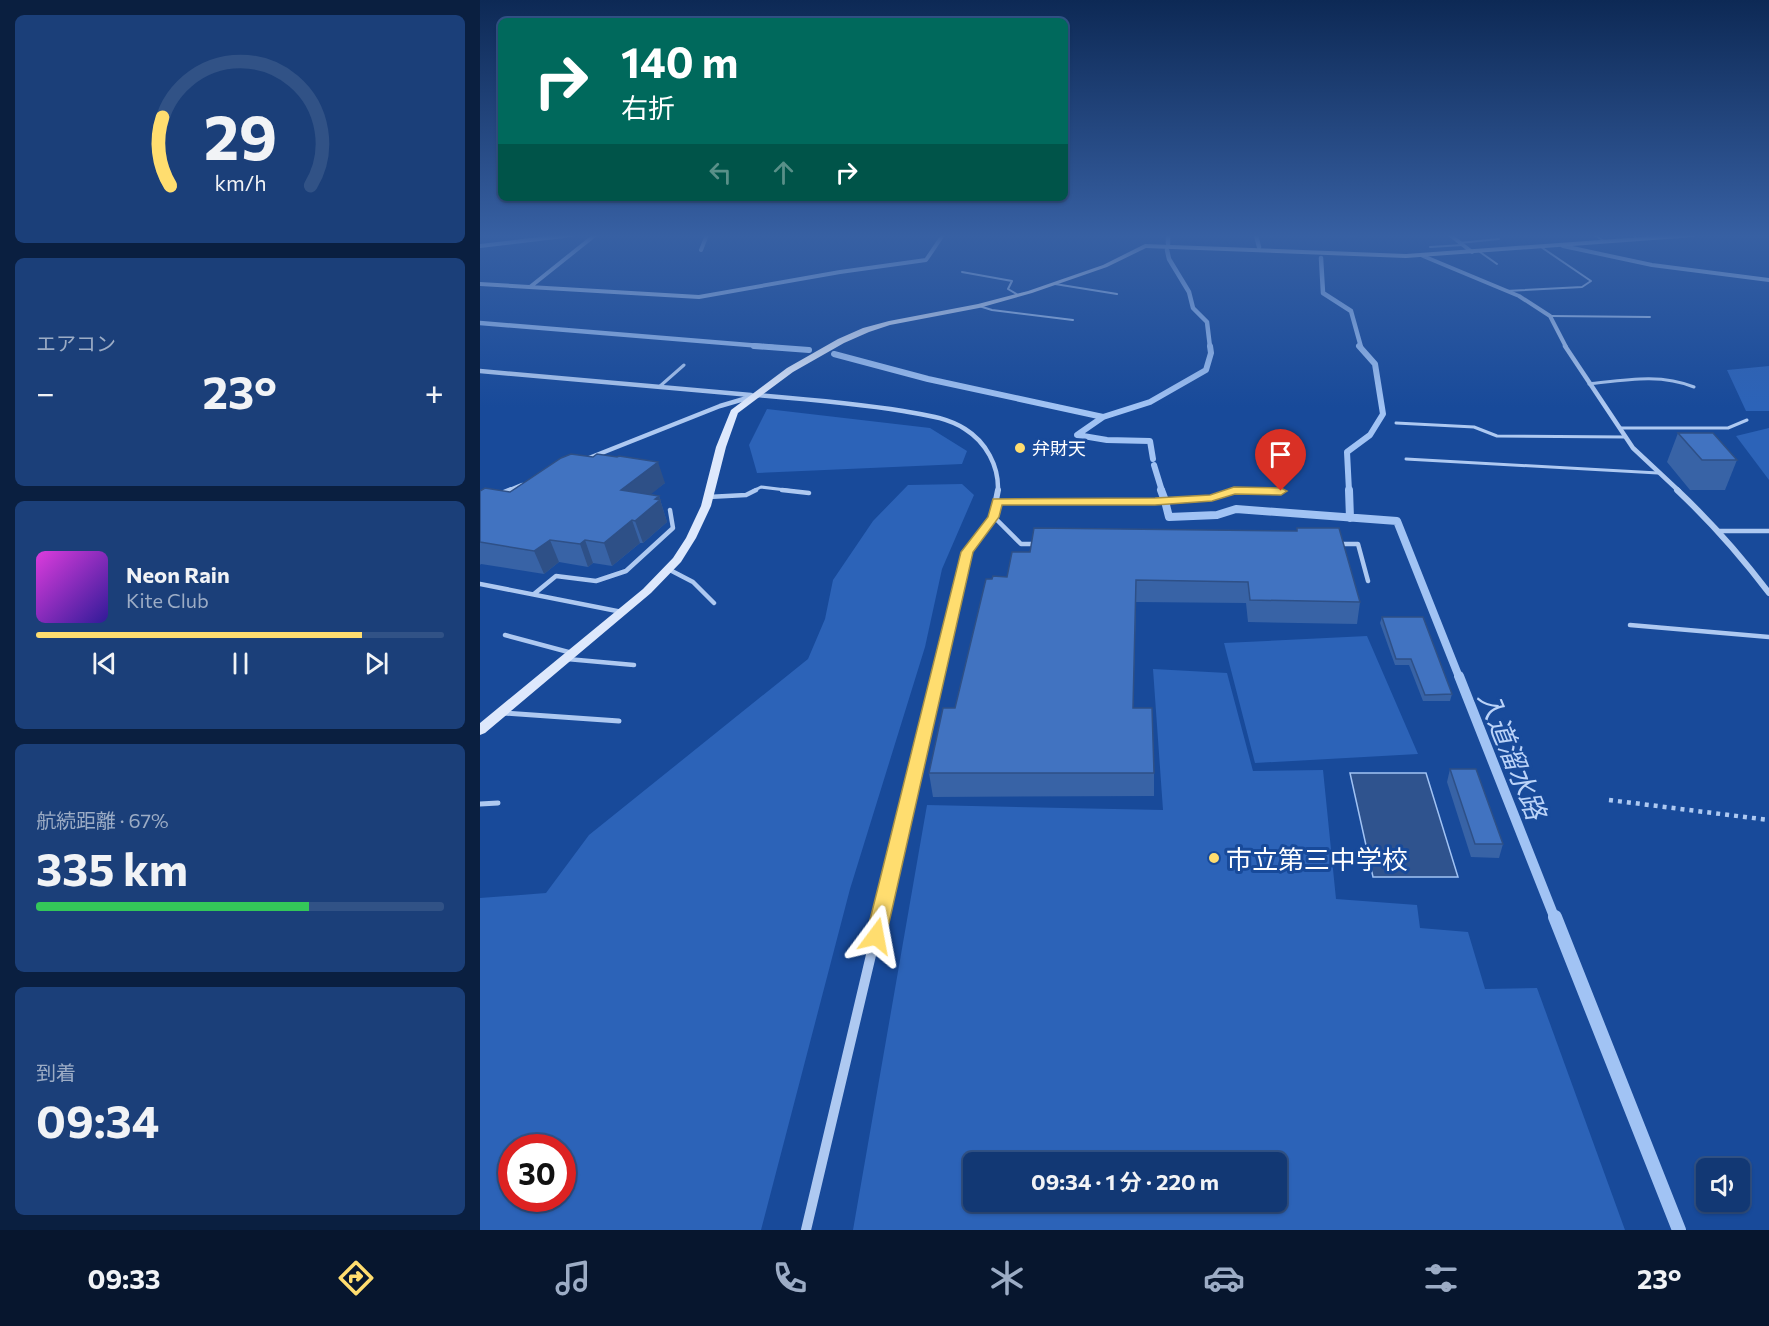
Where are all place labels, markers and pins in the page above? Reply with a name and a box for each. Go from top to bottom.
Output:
pin [1255,429,1306,491]
place label: 弁財天 [1032,437,1086,459]
marker: 弁財天 [1013,441,1027,455]
place label: 市立第三中学校 [1226,843,1408,874]
marker: 市立第三中学校 [1207,851,1221,865]

